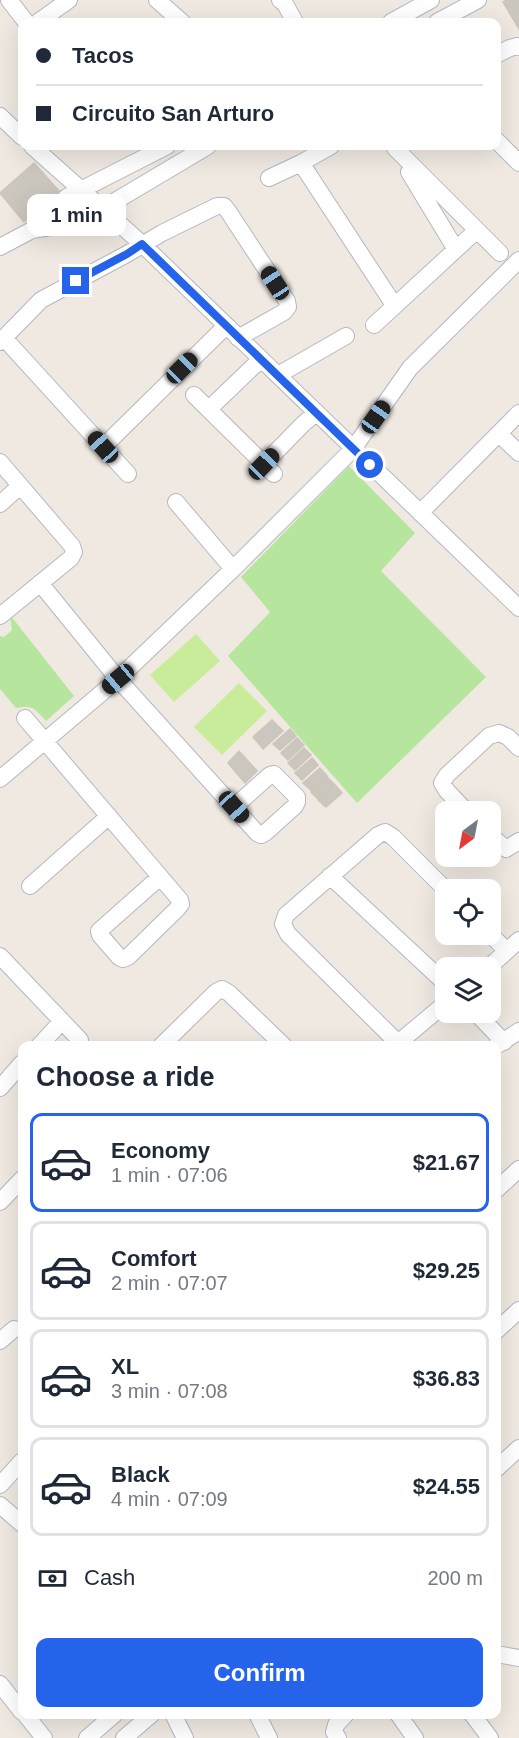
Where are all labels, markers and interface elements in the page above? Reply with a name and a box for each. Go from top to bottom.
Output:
text: Tacos [72,43,134,68]
text: Circuito San Arturo [72,101,274,126]
callout: 1 min [26,194,125,236]
text: 1 min [50,204,103,226]
car [258,263,292,303]
route end [62,267,89,294]
car [163,349,201,387]
car [358,397,394,437]
car [84,428,122,466]
car [245,445,283,483]
route start [356,451,383,478]
car [98,661,138,697]
car [215,788,253,826]
north arrow [435,801,501,867]
map controls [435,801,501,1023]
button: locate [435,879,501,945]
button: layers [435,957,501,1023]
text: Choose a ride [36,1062,215,1092]
icon: car [39,1136,93,1190]
text: Economy [111,1138,210,1163]
text: $21.67 [413,1150,480,1175]
text: 1 min · 07:06 [111,1164,228,1186]
icon: car [39,1244,93,1298]
text: Comfort [111,1246,197,1271]
text: $29.25 [413,1258,480,1283]
text: 2 min · 07:07 [111,1272,228,1294]
icon: car [39,1352,93,1406]
text: XL [111,1354,139,1379]
text: $36.83 [413,1366,480,1391]
text: 3 min · 07:08 [111,1380,228,1402]
icon: car [39,1460,93,1514]
text: Black [111,1462,170,1487]
text: $24.55 [413,1474,480,1499]
text: 4 min · 07:09 [111,1488,228,1510]
icon: cash [36,1562,69,1595]
text: Cash [84,1565,135,1590]
text: 200 m [427,1567,483,1589]
button: Confirm [36,1638,483,1707]

